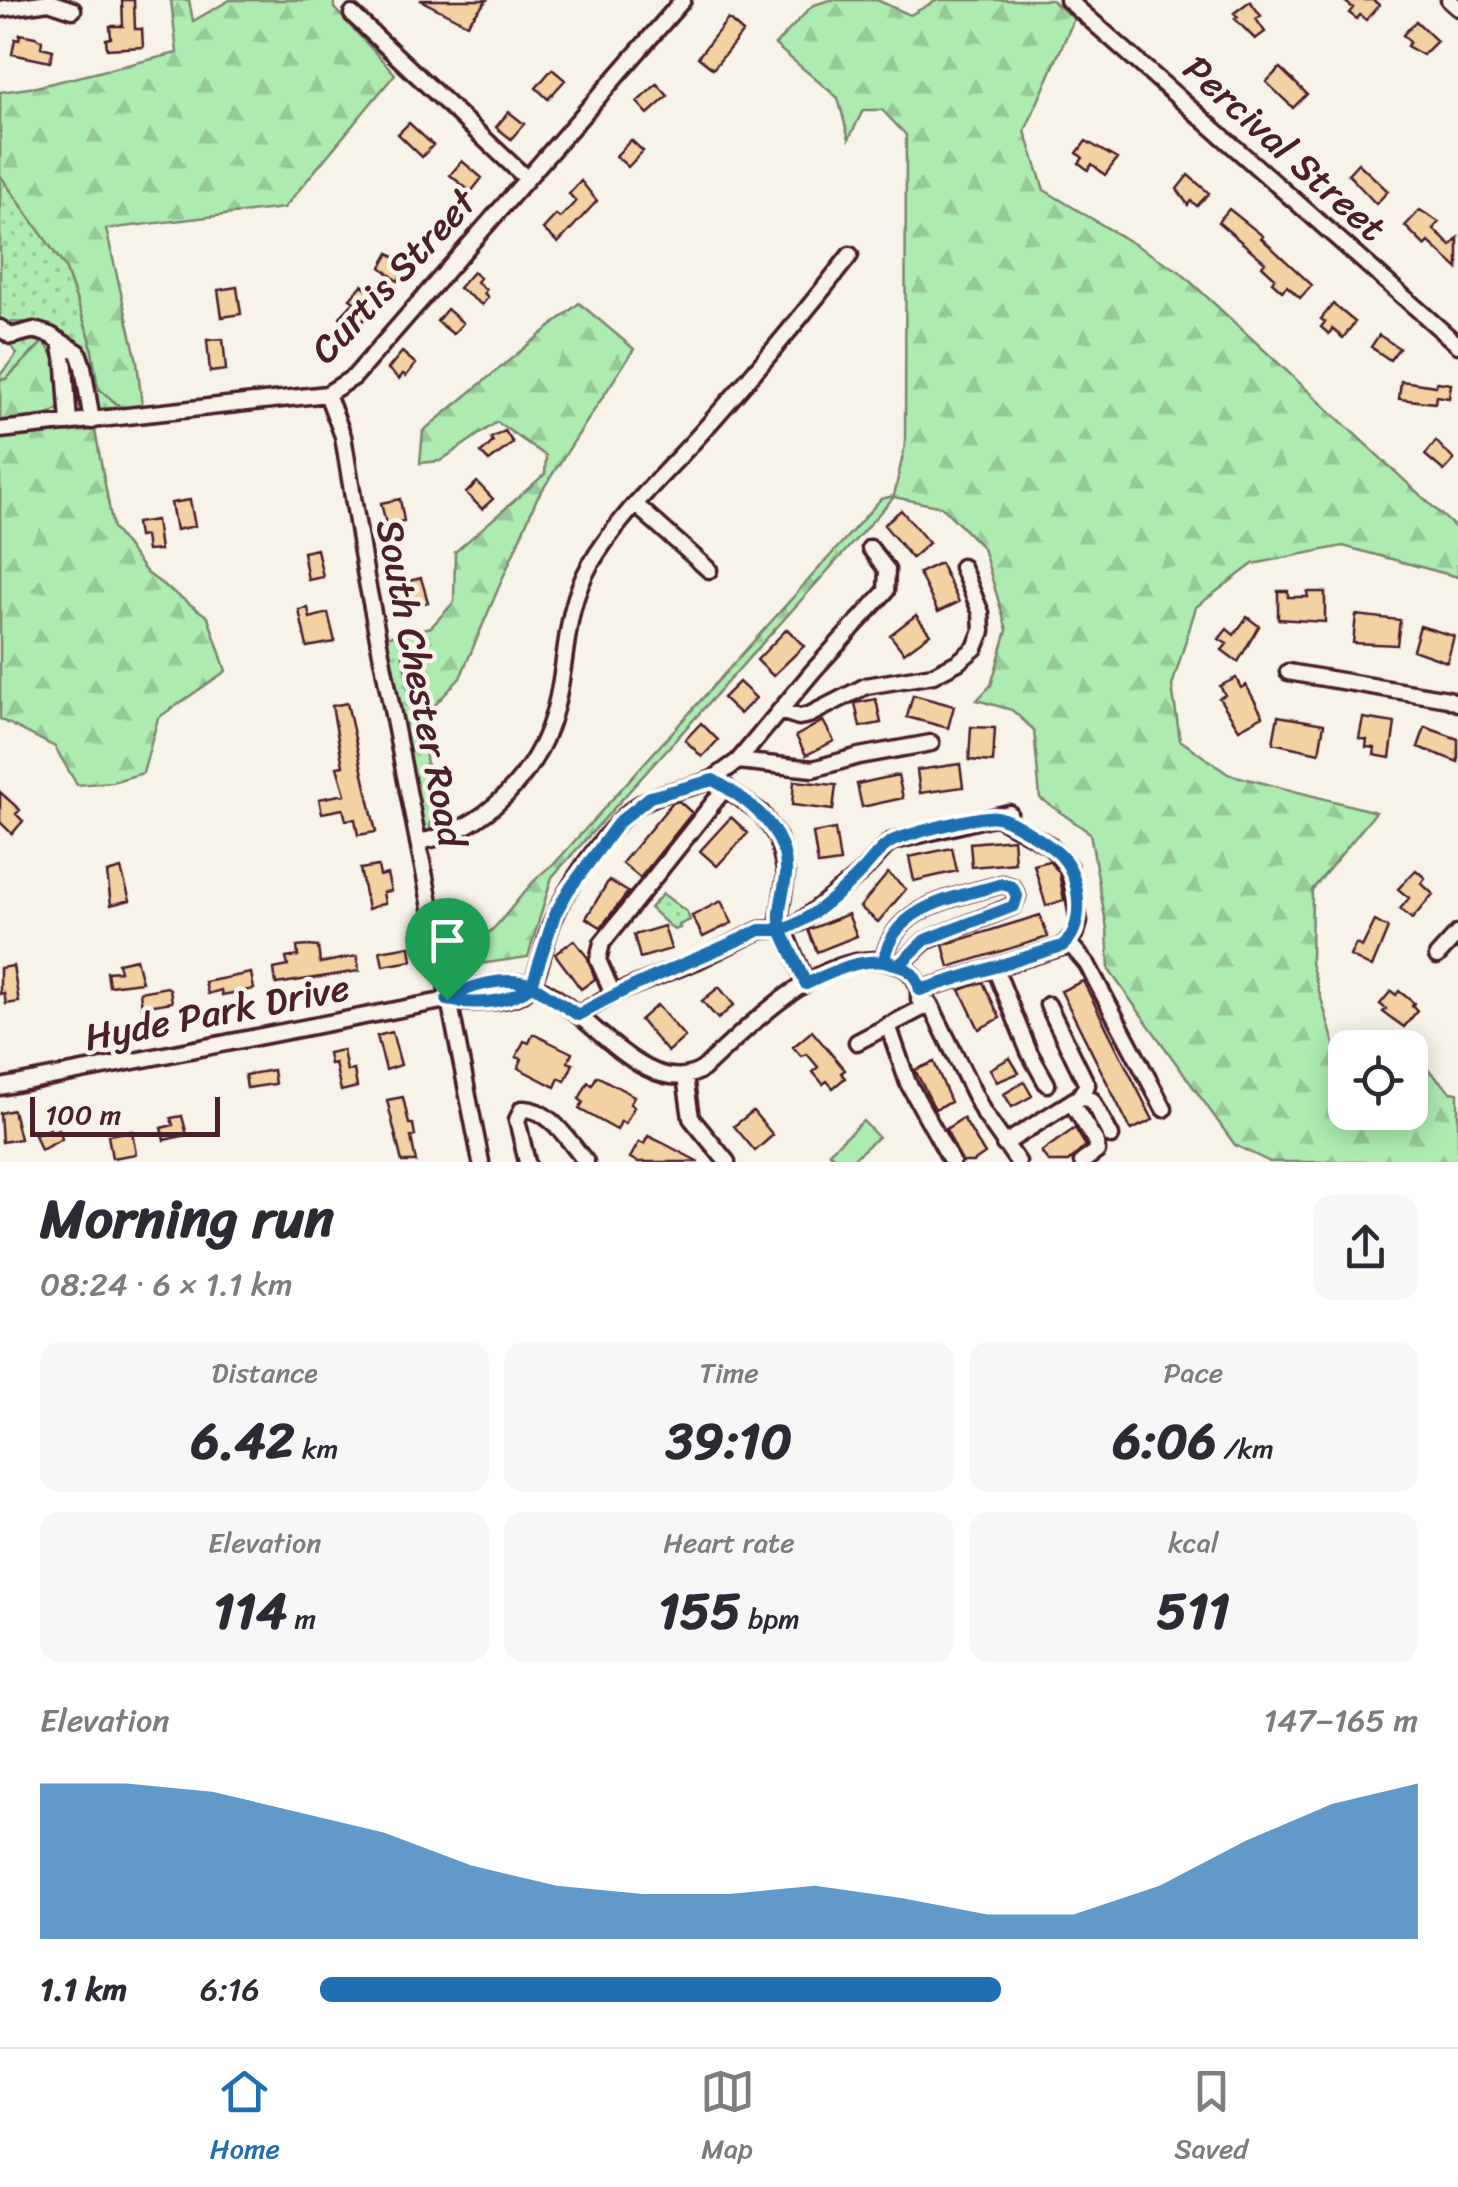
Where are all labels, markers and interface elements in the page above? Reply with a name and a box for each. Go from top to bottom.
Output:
street label: Percival Street [1167,38,1403,259]
street label: Curtis Street [293,171,495,380]
street label: South Chester Road [356,514,486,856]
pin [405,898,490,1001]
icon: arrive [420,913,475,968]
street label: Hyde Park Drive [79,954,356,1071]
map controls [1328,1030,1428,1130]
button: locate [1328,1030,1428,1130]
text: 100 m [45,1090,121,1139]
scale bar [30,1092,220,1136]
text: Morning run [40,1170,334,1267]
button: share [1313,1195,1418,1300]
text: 08:24 · 6 × 1.1 km [40,1256,292,1313]
text: Distance [212,1348,318,1397]
text: Time [699,1348,759,1397]
text: Pace [1164,1348,1223,1397]
text: 6.42 [191,1397,295,1486]
text: 39:10 [666,1397,792,1486]
text: 6:06 [1113,1397,1216,1486]
text: km [295,1424,338,1473]
text: /km [1216,1424,1274,1473]
text: Elevation [208,1518,321,1567]
text: Heart rate [663,1518,795,1567]
text: kcal [1168,1518,1219,1567]
text: 114 [213,1567,287,1656]
text: 155 [658,1567,741,1656]
text: 511 [1157,1567,1230,1656]
text: m [287,1594,316,1643]
text: bpm [741,1594,800,1643]
text: Elevation [40,1692,170,1749]
text: 147–165 m [1264,1692,1418,1749]
text: 1.1 km [40,1961,127,2018]
text: 6:16 [200,1961,260,2018]
tab: Home [210,2064,280,2173]
tab: Map [700,2064,755,2173]
tab: Saved [1174,2064,1248,2173]

